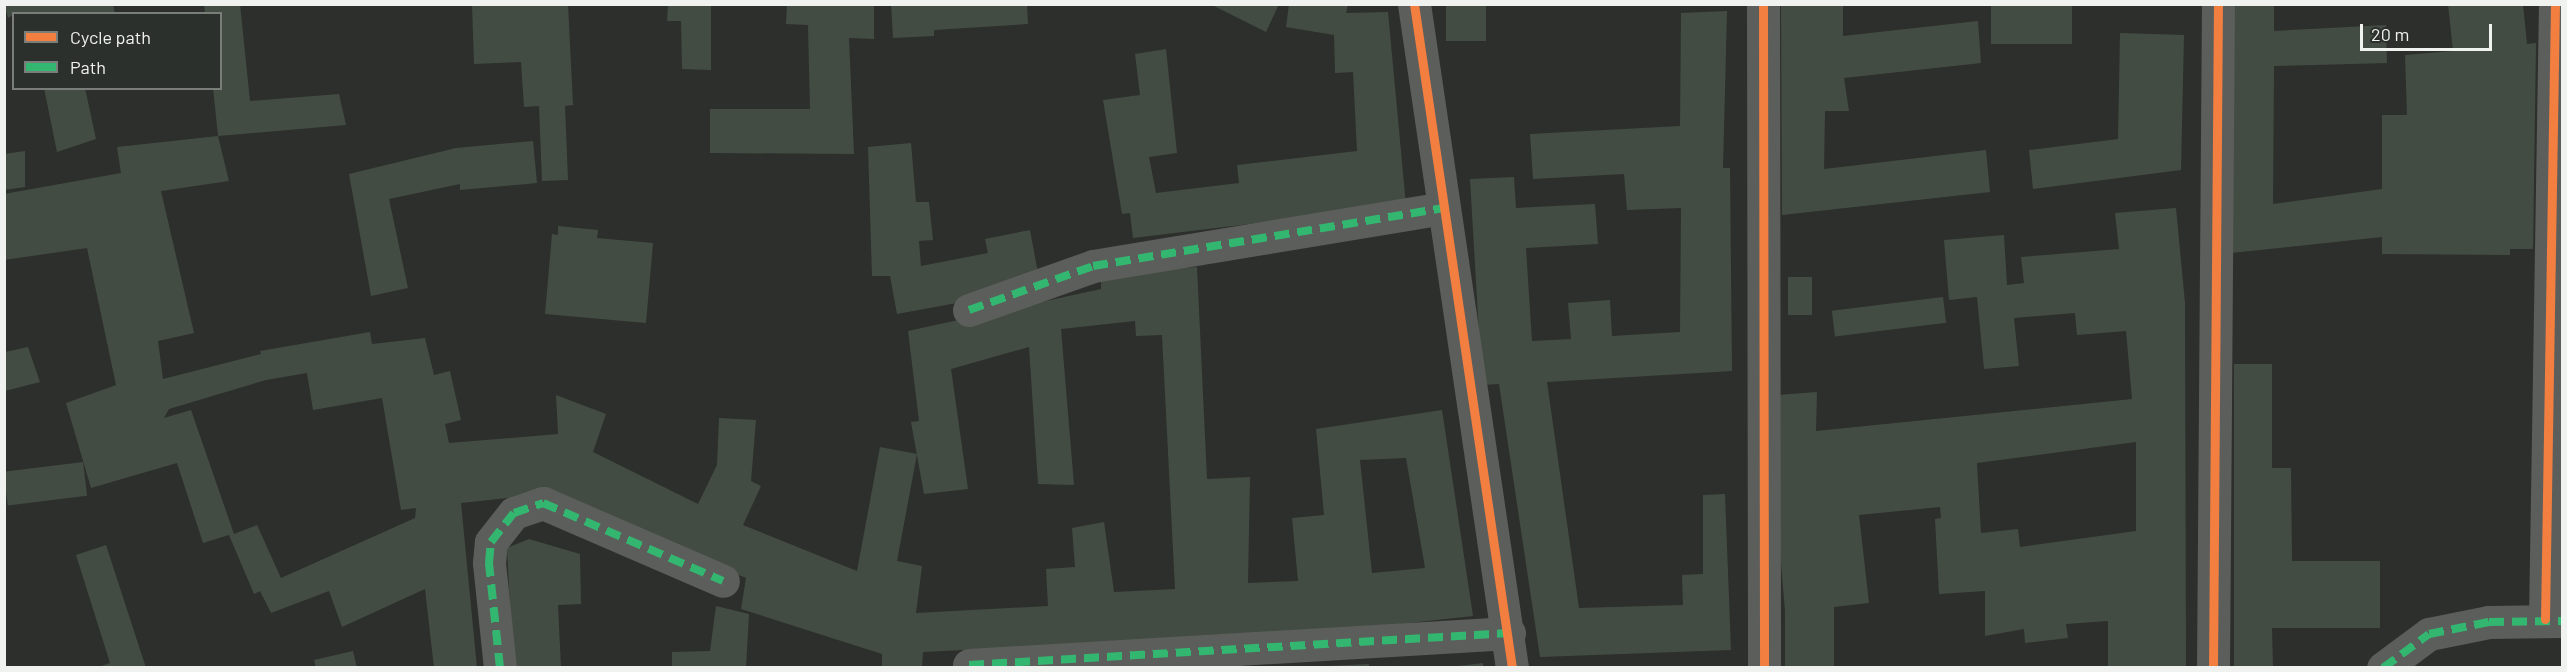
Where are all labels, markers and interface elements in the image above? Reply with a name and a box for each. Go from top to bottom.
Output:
legend [12,12,222,90]
scale bar [2363,12,2495,50]
text: 20 m [2371,23,2409,45]
text: Cycle path [70,26,151,48]
text: Path [70,56,106,78]

